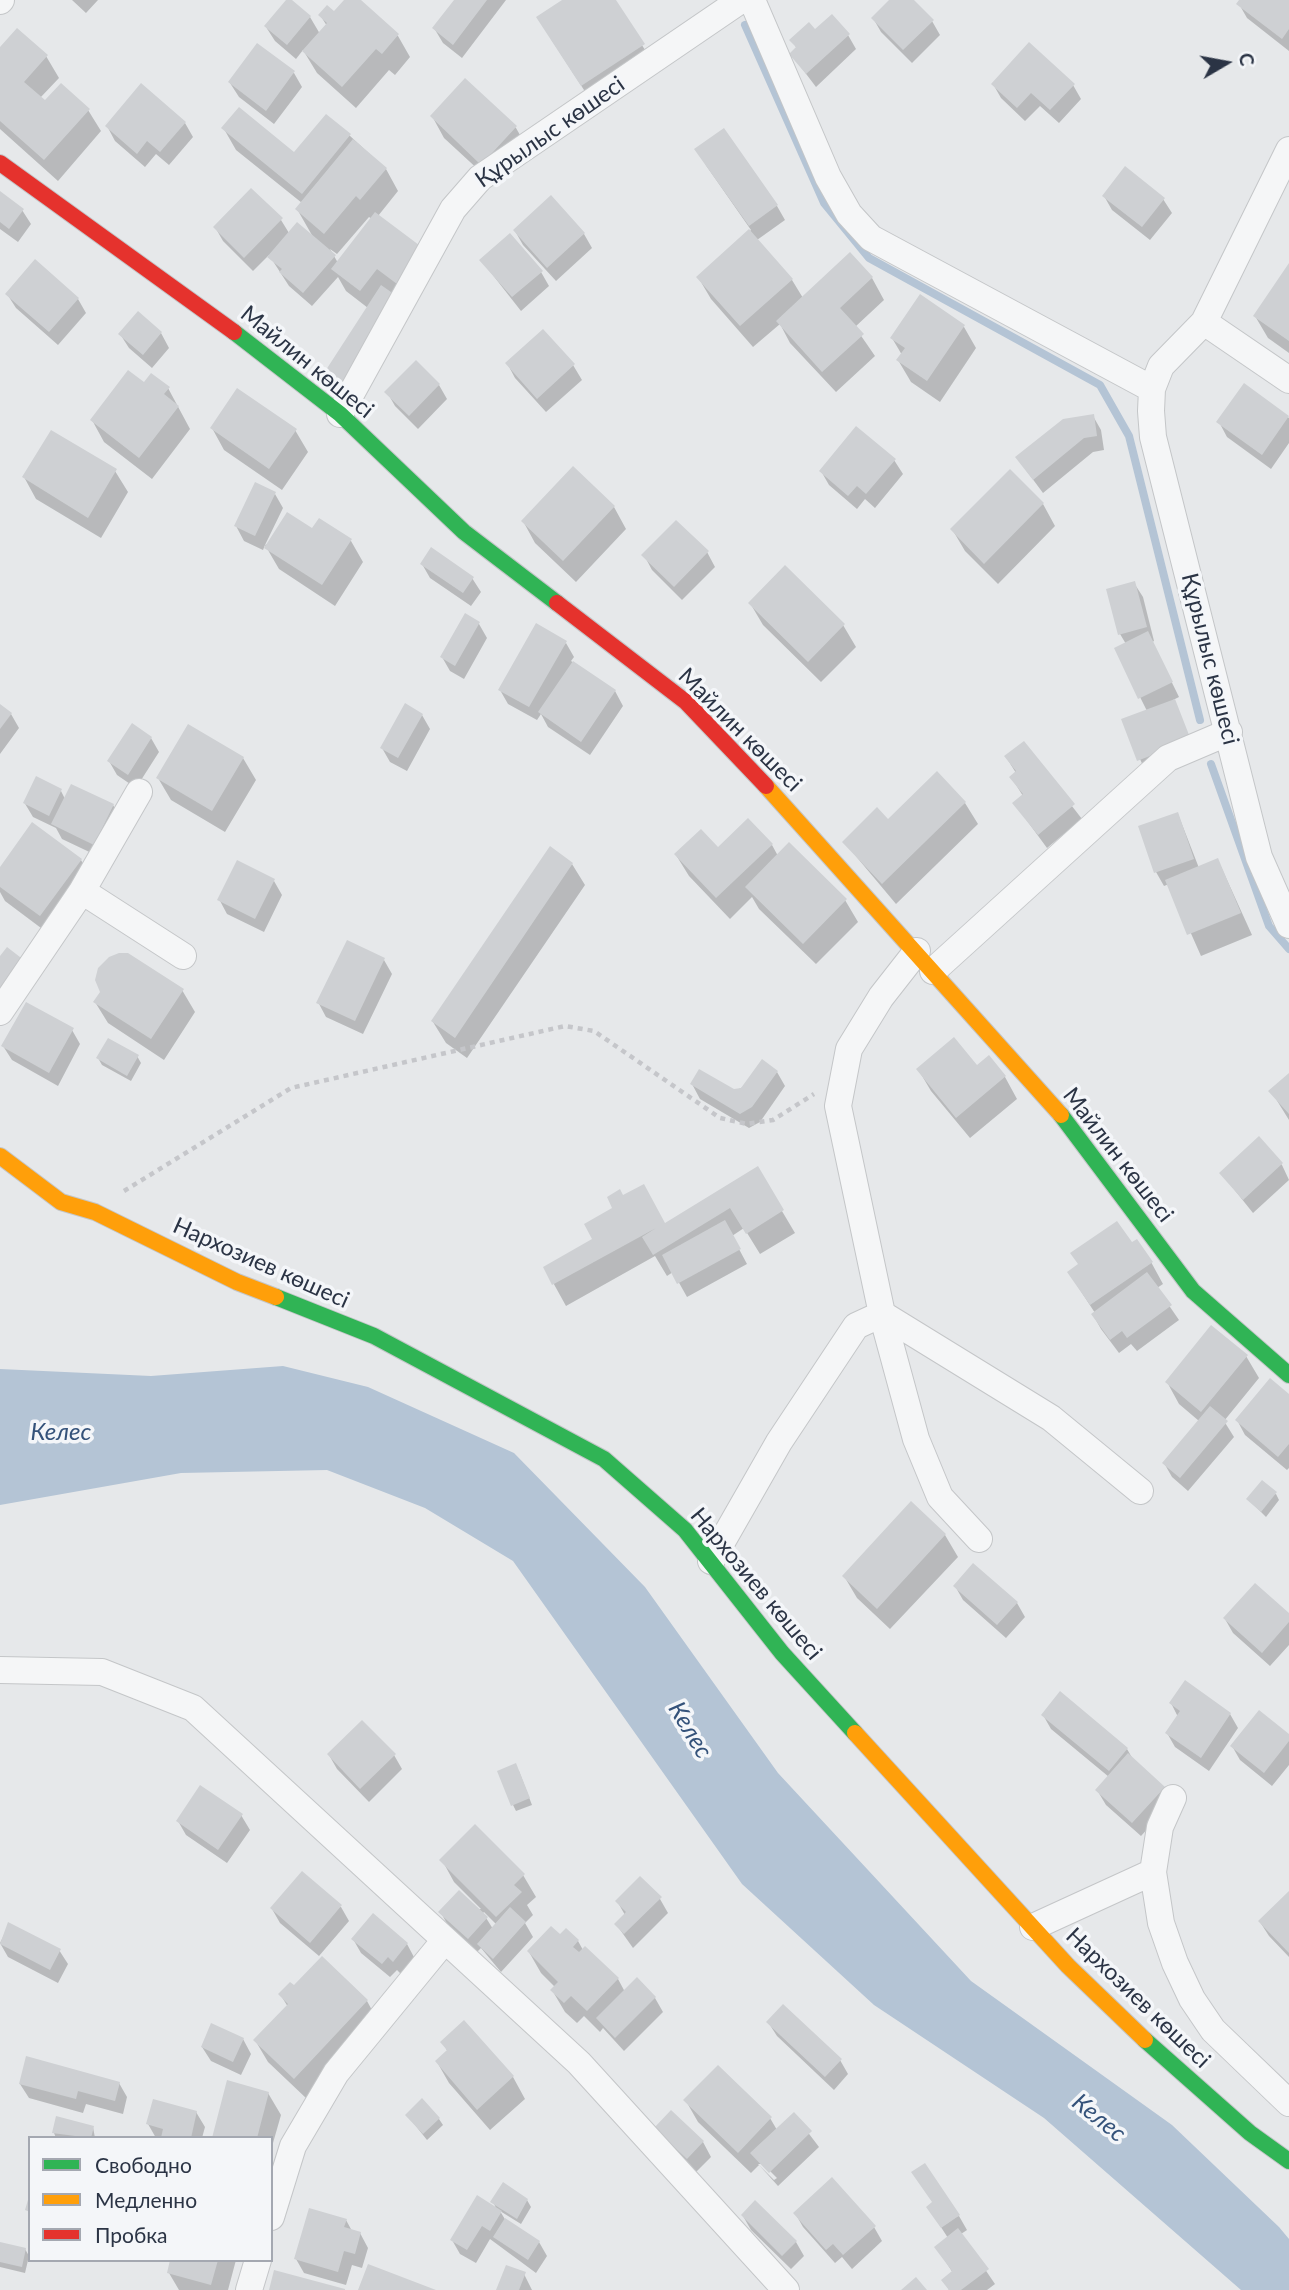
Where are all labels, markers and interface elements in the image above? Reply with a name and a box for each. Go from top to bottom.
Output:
north arrow [1191,28,1261,98]
text: С [1235,51,1260,67]
street label: Құрылыс көшесі [470,70,630,194]
street label: Майлин көшесі [235,300,379,424]
street label: Құрылыс көшесі [1175,570,1245,748]
street label: Майлин көшесі [673,663,807,797]
street label: Майлин көшесі [1057,1082,1179,1228]
street label: Нархозиев көшесі [169,1212,353,1314]
water label: Келес [31,1418,91,1446]
street label: Нархозиев көшесі [684,1502,828,1666]
water label: Келес [662,1697,718,1763]
street label: Нархозиев көшесі [1060,1922,1216,2074]
water label: Келес [1066,2088,1132,2148]
legend [28,2136,273,2262]
text: Свободно [95,2152,192,2177]
text: Медленно [95,2187,197,2212]
text: Пробка [95,2222,168,2247]

